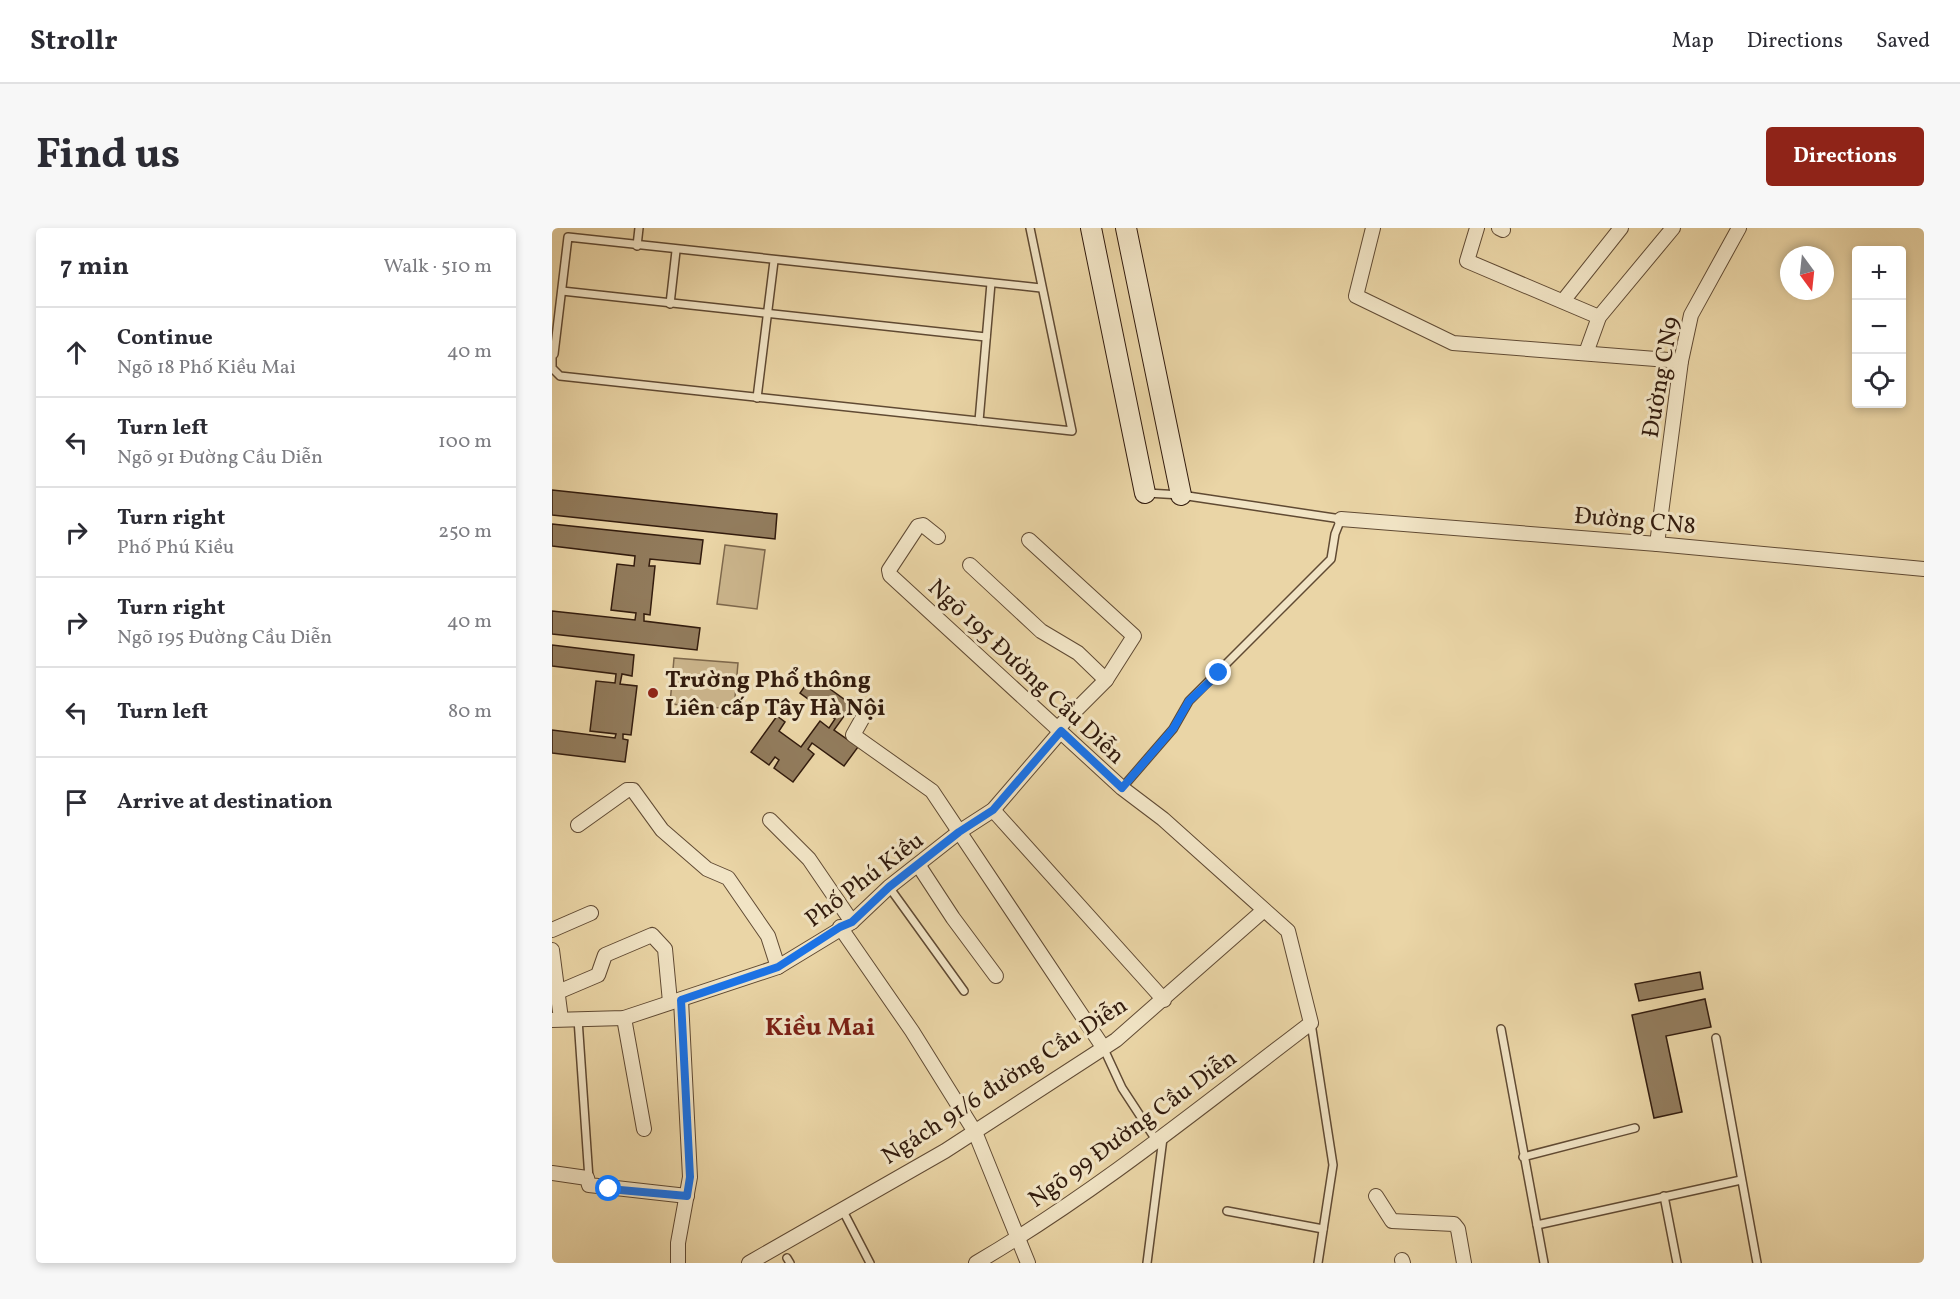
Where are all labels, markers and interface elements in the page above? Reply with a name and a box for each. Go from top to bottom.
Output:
text: Strollr [30,22,118,61]
text: Map [1672,27,1714,56]
text: Directions [1747,27,1843,56]
text: Saved [1876,27,1930,56]
text: Find us [36,127,180,186]
button: Directions [1766,127,1924,186]
north arrow [1780,246,1834,300]
map controls [1852,246,1906,408]
button: + [1852,246,1906,300]
text: 7 min [60,249,129,285]
text: Walk · 510 m [383,253,492,281]
button: − [1852,300,1906,354]
street label: Đường CN9 [1635,314,1689,441]
text: Continue [117,323,213,354]
icon: ahead [60,336,93,369]
text: 40 m [447,338,492,366]
text: Ngõ 18 Phố Kiều Mai [117,354,296,382]
button: locate [1852,354,1906,408]
text: Turn left [117,413,208,444]
icon: left [60,426,93,459]
text: 100 m [438,428,492,456]
text: Ngõ 91 Đường Cầu Diễn [117,444,323,472]
street label: Đường CN8 [1573,500,1697,544]
text: Turn right [117,503,225,534]
icon: right [60,516,93,549]
text: 250 m [438,518,492,546]
text: Phố Phú Kiều [117,534,234,562]
street label: Ngõ 195 Đường Cầu Diễn [920,572,1132,773]
text: Turn right [117,593,225,624]
icon: right [60,606,93,639]
text: 40 m [447,608,492,636]
text: Ngõ 195 Đường Cầu Diễn [117,624,332,652]
route end [1205,659,1231,685]
place label: Trường Phổ thông Liên cấp Tây Hà Nội [665,664,886,726]
marker: Trường Phổ thông Liên cấp Tây Hà Nội [646,686,660,700]
icon: left [60,696,93,729]
text: Turn left [117,697,208,728]
text: 80 m [448,698,492,726]
icon: arrive [60,786,93,819]
text: Arrive at destination [117,787,333,818]
street label: Phố Phú Kiều [799,825,932,937]
street label: Ngách 91/6 đường Cầu Diễn [876,989,1135,1174]
district label: Kiều Mai [765,1010,875,1046]
street label: Ngõ 99 Đường Cầu Diễn [1022,1042,1244,1217]
route start [595,1175,621,1201]

